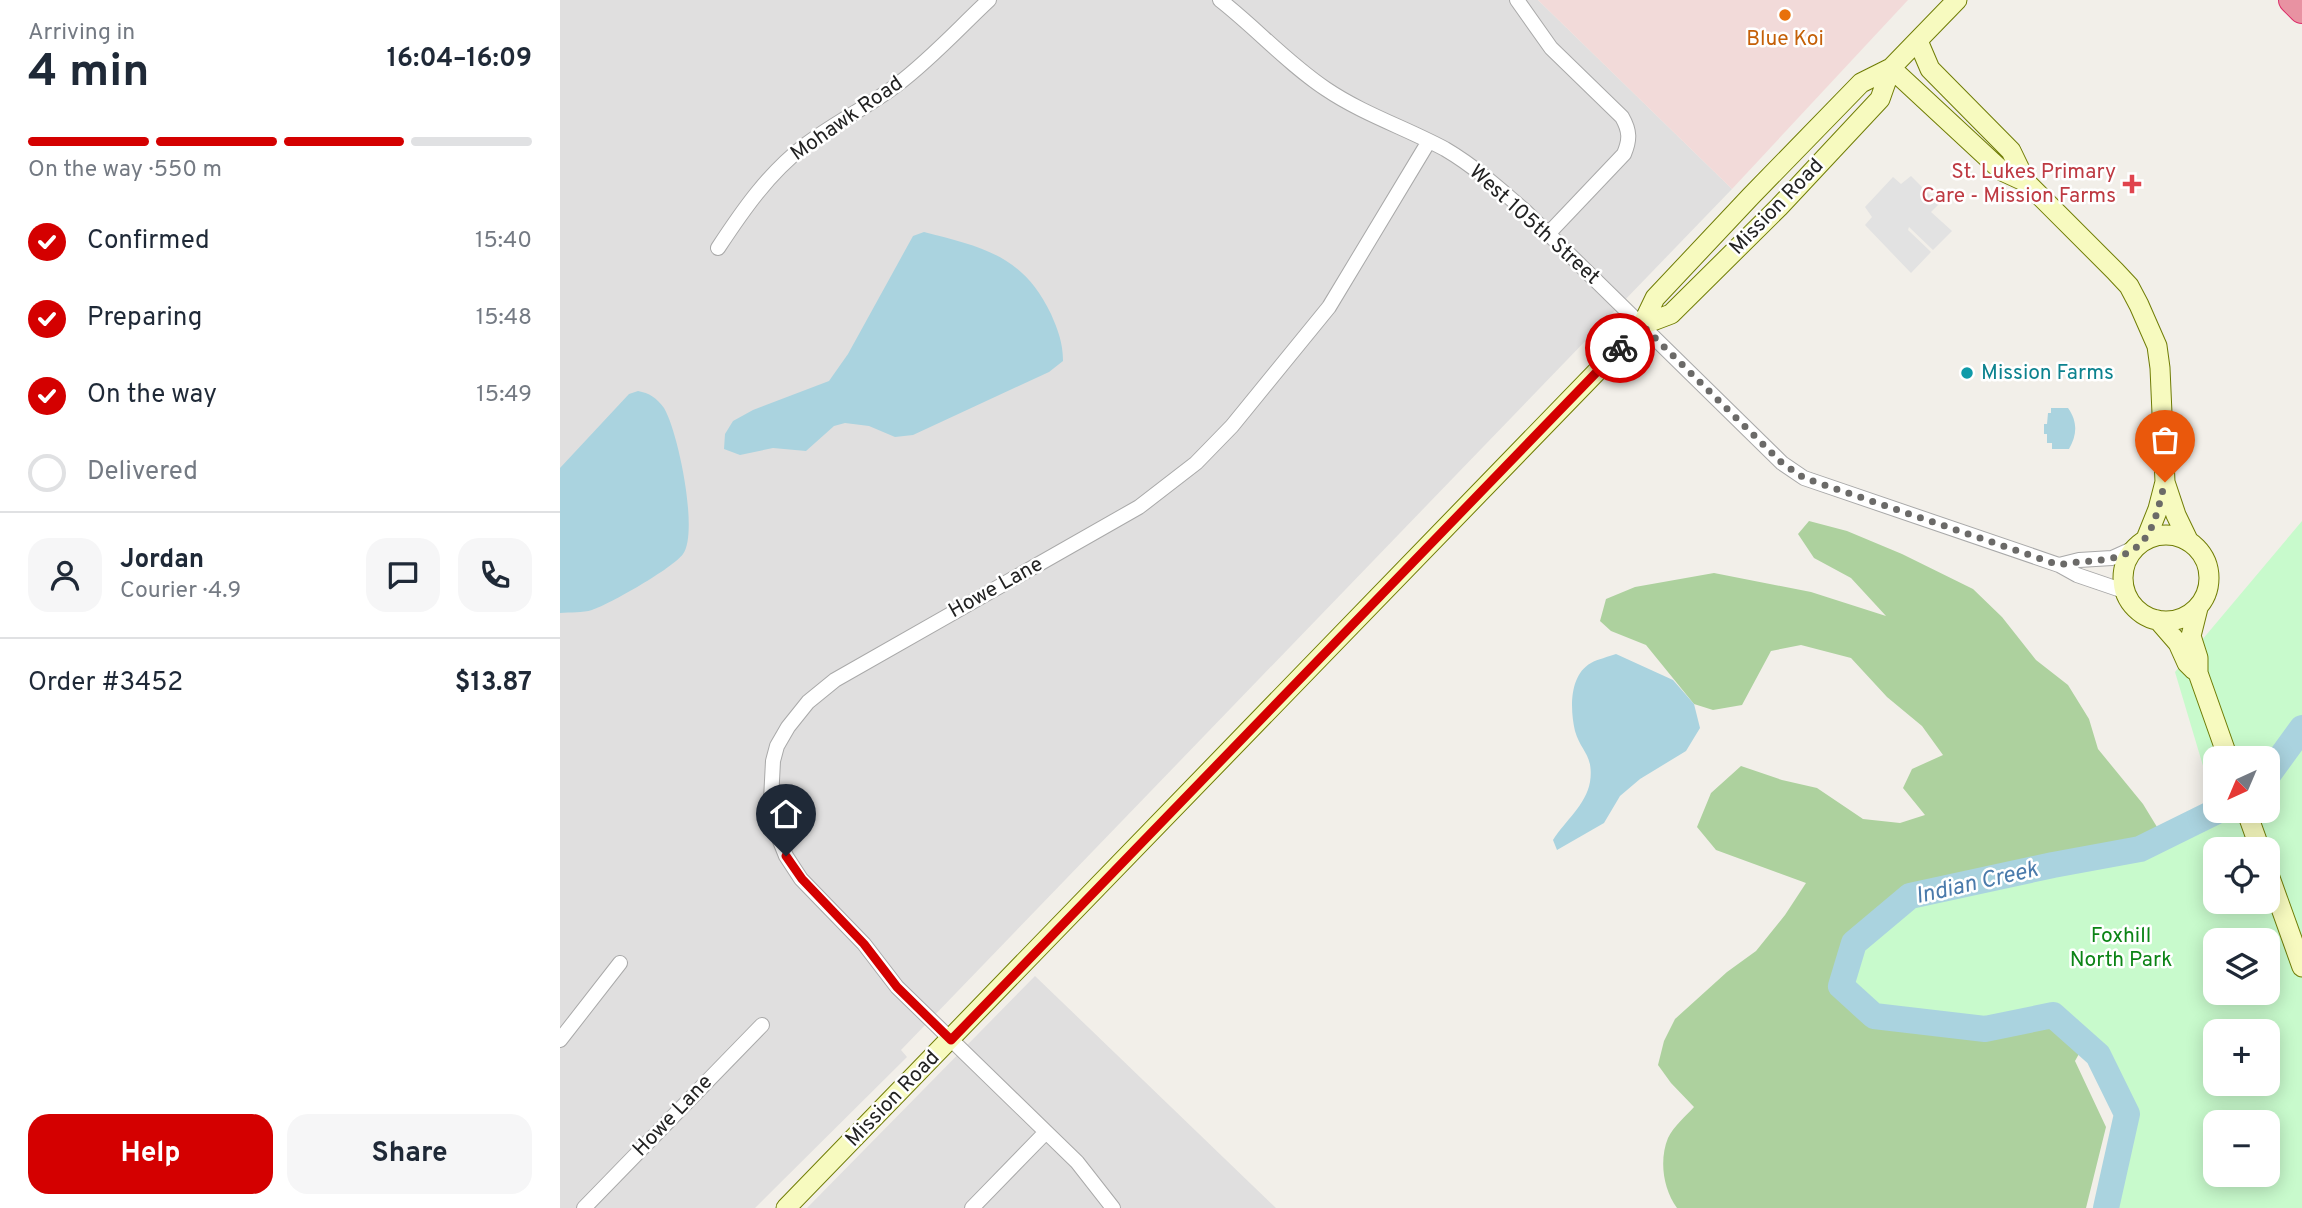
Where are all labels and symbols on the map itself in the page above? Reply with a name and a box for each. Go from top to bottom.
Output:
marker: Blue Koi [1777,7,1793,23]
place label: Blue Koi [1746,26,1824,53]
street label: Mohawk Road [786,70,908,168]
street label: Mission Road [1724,153,1830,261]
street label: West 105th Street [1463,159,1605,291]
place label: St. Lukes Primary Care - Mission Farms [1921,159,2116,210]
marker: St. Lukes Primary Care - Mission Farms [2122,174,2142,194]
courier [1585,313,1655,383]
place label: Mission Farms [1981,360,2114,387]
marker: Mission Farms [1959,365,1975,381]
pin [2135,410,2195,482]
street label: Howe Lane [944,551,1048,625]
north arrow [2203,746,2280,822]
pin [756,784,816,856]
water label: Indian Creek [1913,856,2041,912]
park label: Foxhill North Park [2070,923,2172,974]
street label: Mission Road [840,1045,946,1153]
street label: Howe Lane [627,1069,719,1163]

